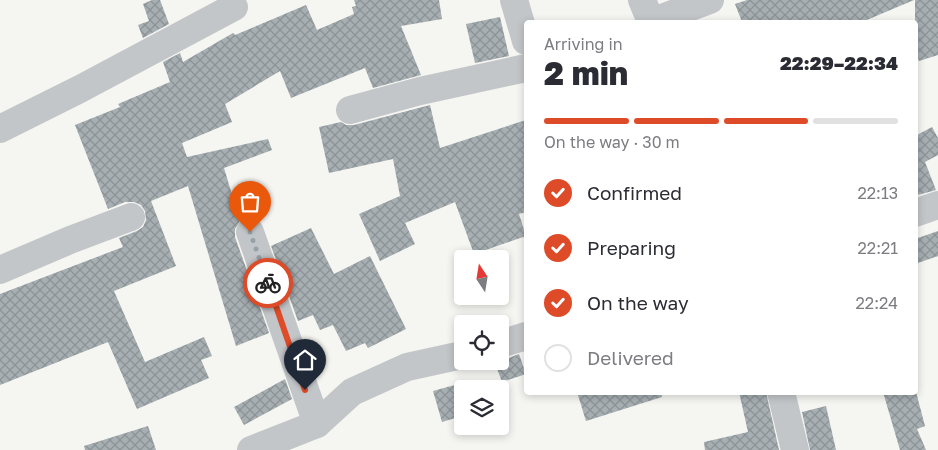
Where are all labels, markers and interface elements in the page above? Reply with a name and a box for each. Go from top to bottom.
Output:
text: Arriving in [544,34,623,54]
text: 22:29–22:34 [780,51,898,74]
text: 2 min [544,54,628,92]
text: On the way · 30 m [544,132,680,152]
icon: check [544,179,572,207]
pin [229,181,271,232]
text: Confirmed [587,181,682,204]
text: 22:13 [858,183,898,203]
icon: bag [236,188,264,216]
icon: check [544,234,572,262]
text: Preparing [587,236,676,259]
text: 22:21 [858,238,898,258]
north arrow [454,250,509,305]
map controls [454,250,509,435]
courier [243,258,293,308]
icon: bike [254,269,282,297]
icon: check [544,289,572,317]
text: On the way [587,291,689,314]
text: 22:24 [856,293,898,313]
button: locate [454,315,509,370]
pin [284,339,326,390]
icon: home [291,346,319,374]
text: Delivered [587,346,674,369]
button: layers [454,380,509,435]

